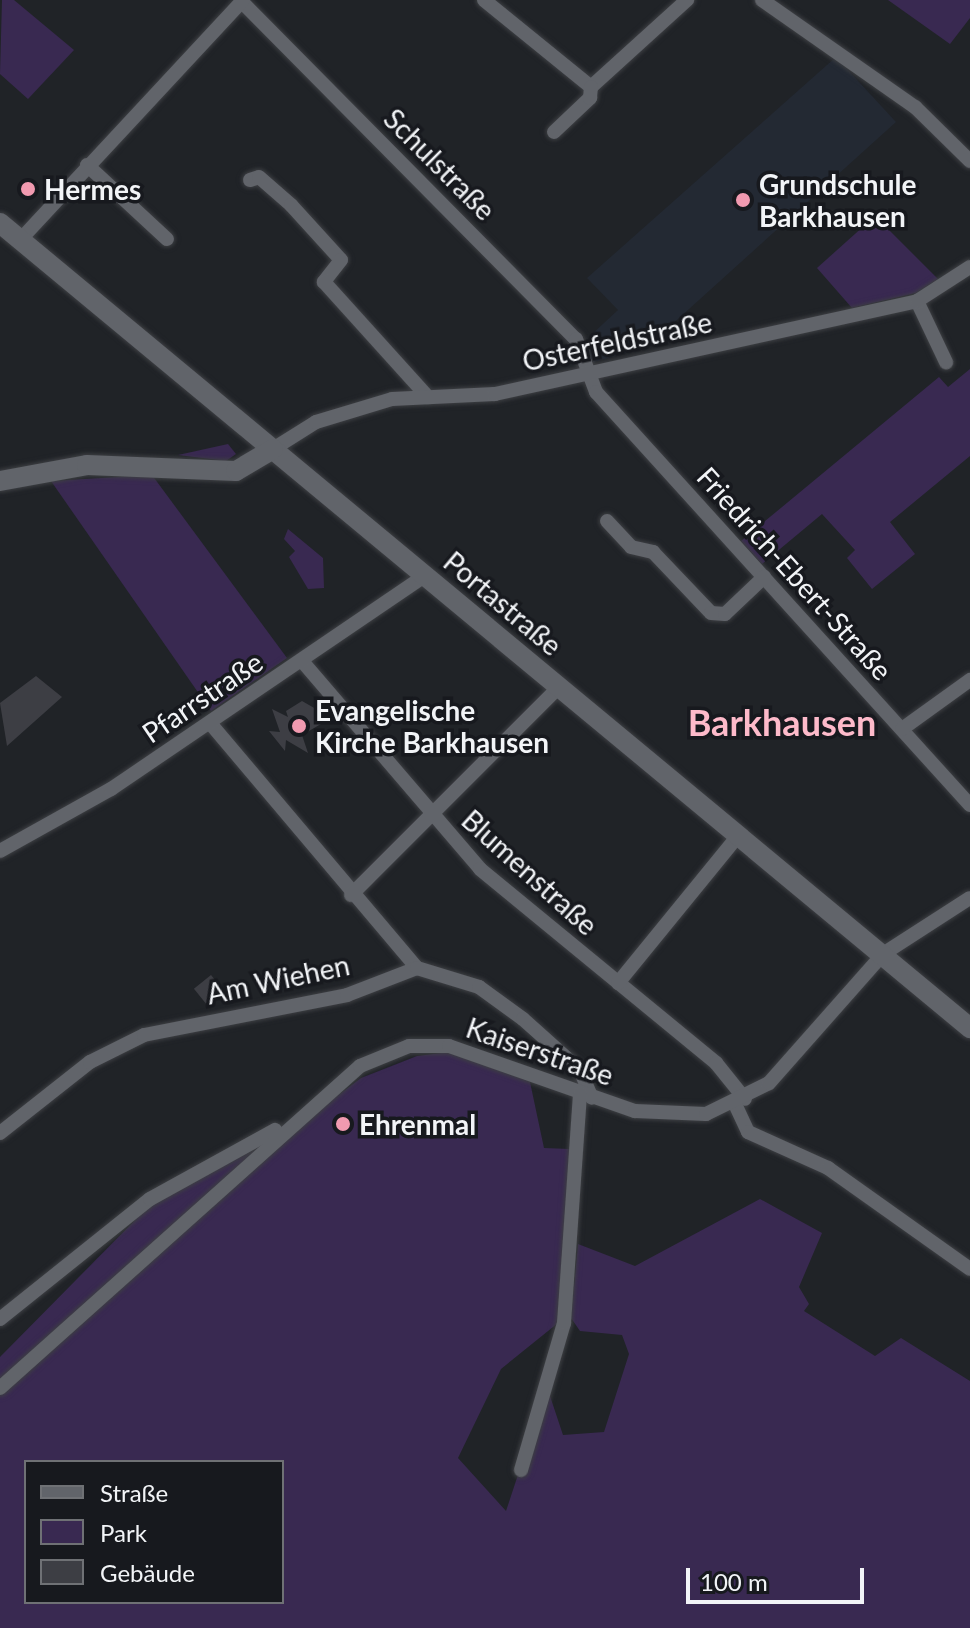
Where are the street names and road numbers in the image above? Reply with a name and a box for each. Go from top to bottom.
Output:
street label: Schulstraße [377,101,503,227]
street label: Osterfeldstraße [519,305,715,377]
street label: Friedrich-Ebert-Straße [691,460,899,686]
street label: Portastraße [437,544,569,662]
street label: Pfarrstraße [135,645,269,749]
street label: Blumenstraße [455,802,605,942]
street label: Am Wiehen [203,947,353,1011]
street label: Kaiserstraße [462,1010,618,1092]

